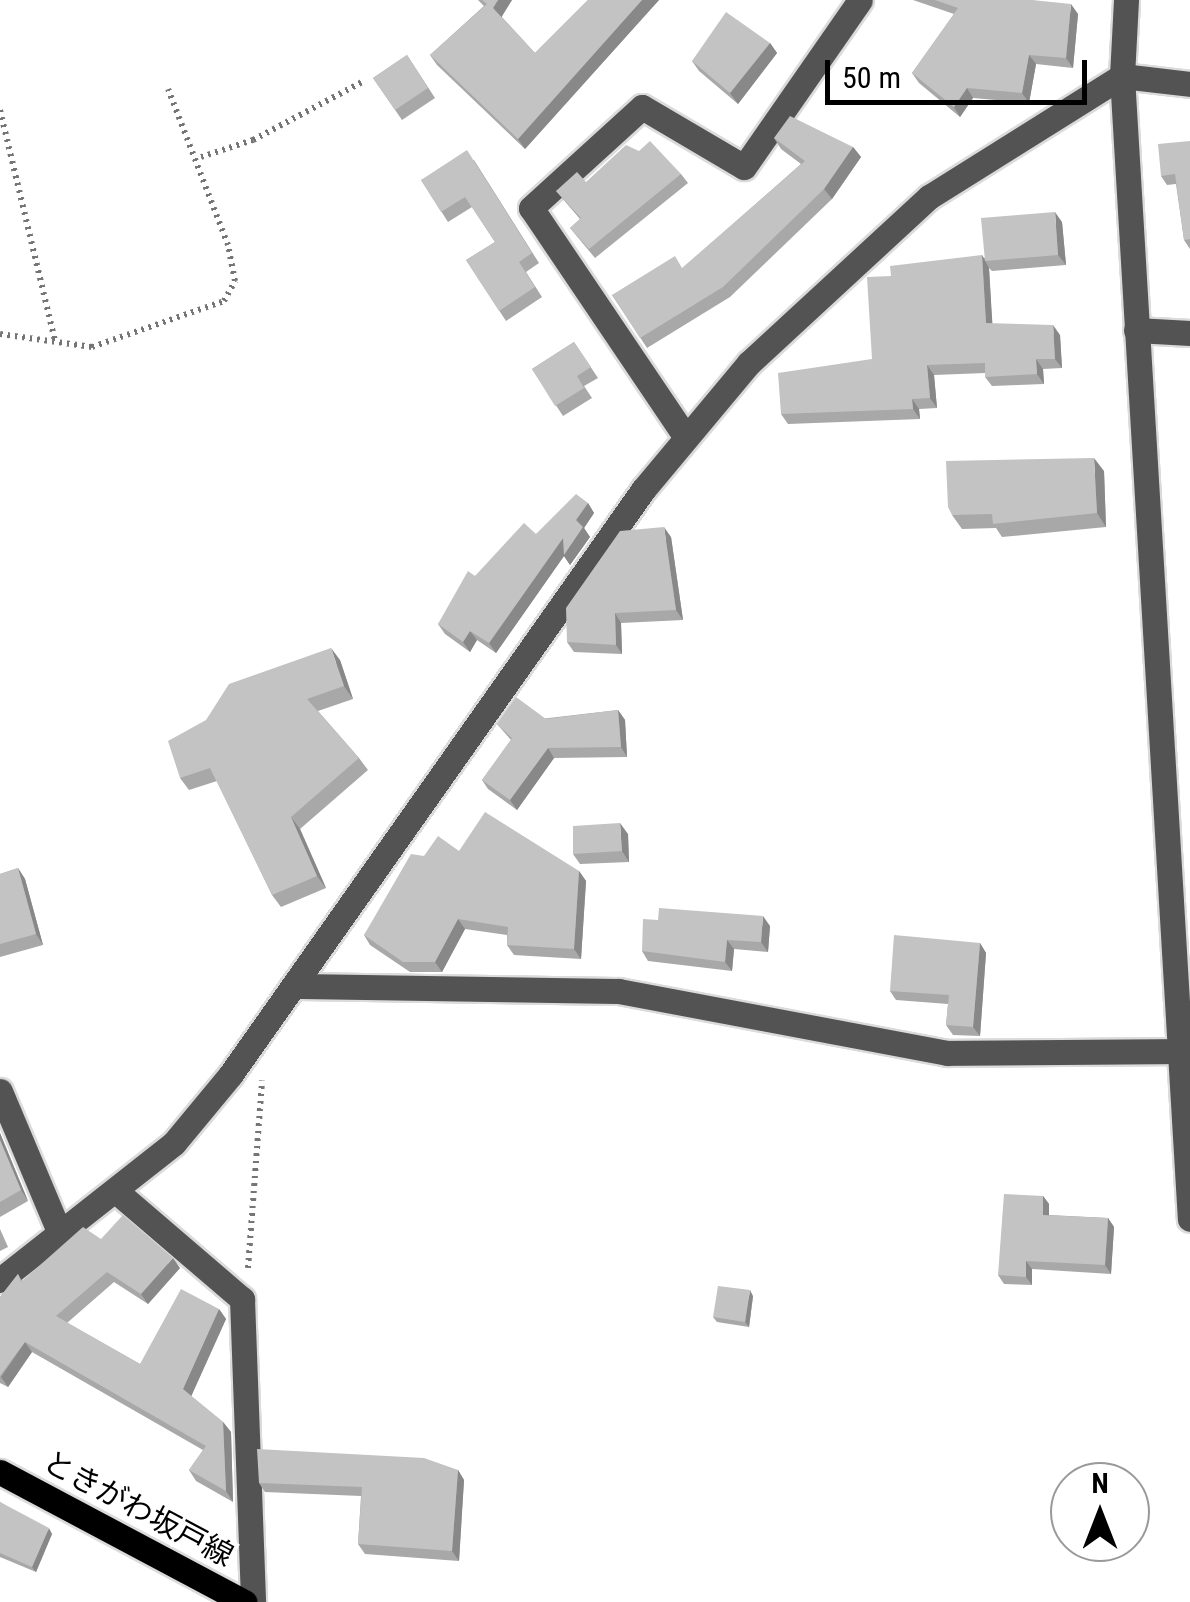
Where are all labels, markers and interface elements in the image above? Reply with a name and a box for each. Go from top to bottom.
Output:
scale bar [830,40,1092,102]
text: 50 m [842,60,901,95]
street label: ときがわ坂戸線 [37,1444,239,1574]
north arrow [1050,1462,1150,1562]
text: N [1091,1467,1109,1500]

